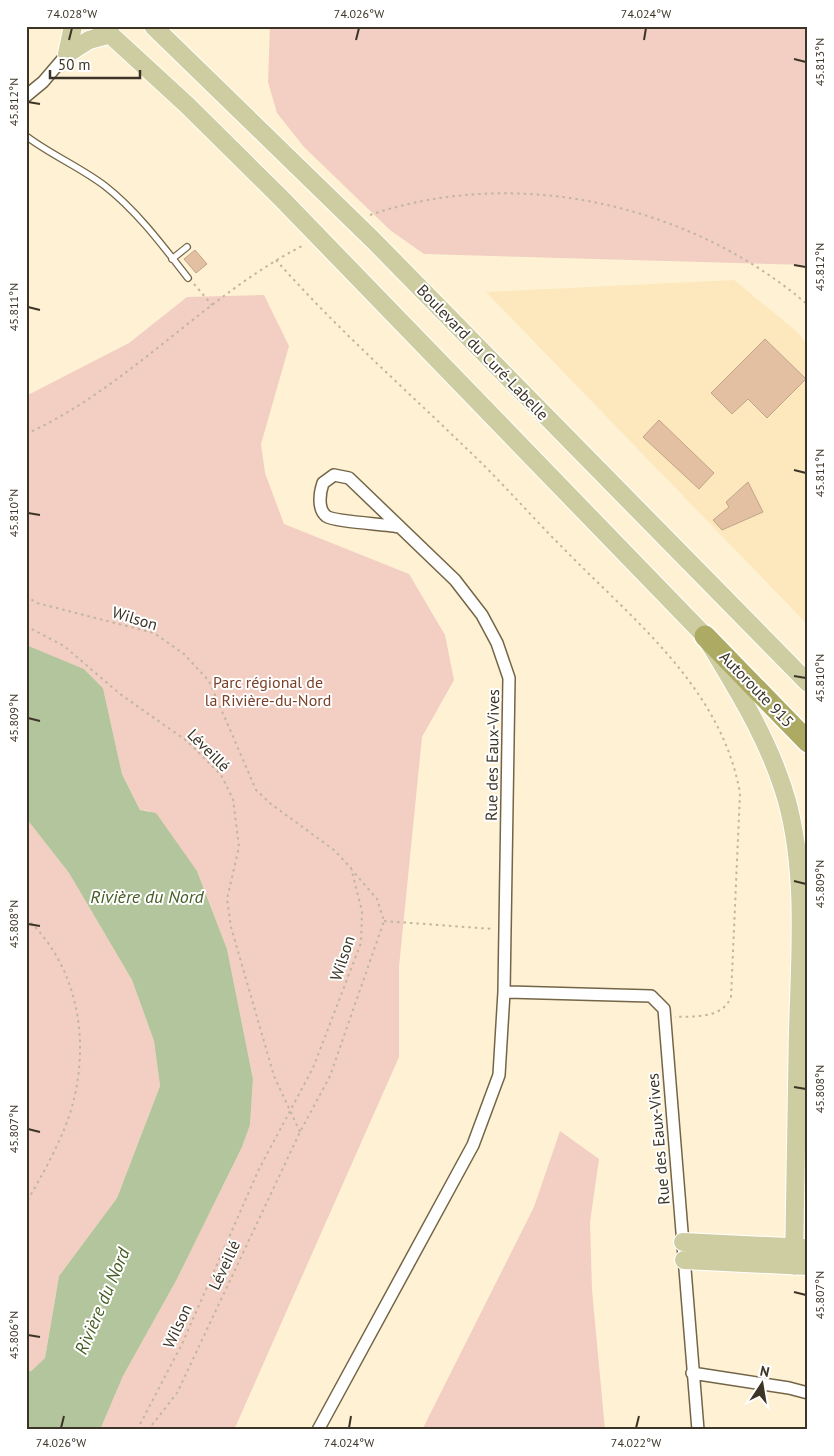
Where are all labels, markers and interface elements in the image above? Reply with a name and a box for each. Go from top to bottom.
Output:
text: 74.028°W [47,6,97,21]
text: 74.026°W [334,6,384,21]
text: 74.024°W [621,6,671,21]
text: 45.813°N [812,38,827,86]
scale bar [50,48,140,80]
text: 50 m [58,55,91,74]
text: 45.812°N [6,78,21,126]
text: 45.812°N [812,243,827,291]
street label: Boulevard du Curé-Labelle [413,280,553,424]
text: 45.811°N [6,283,21,331]
text: 45.811°N [812,449,827,497]
text: 45.810°N [6,489,21,537]
street label: Wilson [110,602,160,634]
street label: Autoroute 915 [716,647,798,731]
text: 45.810°N [812,654,827,702]
park label: Parc régional de la Rivière-du-Nord [205,672,331,710]
street label: Rue des Eaux-Vives [481,689,503,821]
text: 45.809°N [6,694,21,742]
street label: Léveillé [183,724,235,776]
text: 45.809°N [812,860,827,908]
water label: Rivière du Nord [90,885,205,908]
text: 45.808°N [6,900,21,948]
street label: Wilson [325,933,359,983]
text: 45.808°N [812,1065,827,1113]
street label: Rue des Eaux-Vives [642,1072,674,1206]
text: 45.807°N [6,1105,21,1153]
street label: Léveillé [204,1237,244,1293]
water label: Rivière du Nord [69,1244,135,1358]
text: 45.807°N [812,1271,827,1319]
street label: Wilson [158,1301,196,1351]
text: 45.806°N [6,1311,21,1359]
north arrow [736,1358,786,1408]
text: N [758,1362,771,1381]
text: 74.026°W [36,1435,86,1450]
text: 74.024°W [324,1435,374,1450]
text: 74.022°W [611,1435,661,1450]

